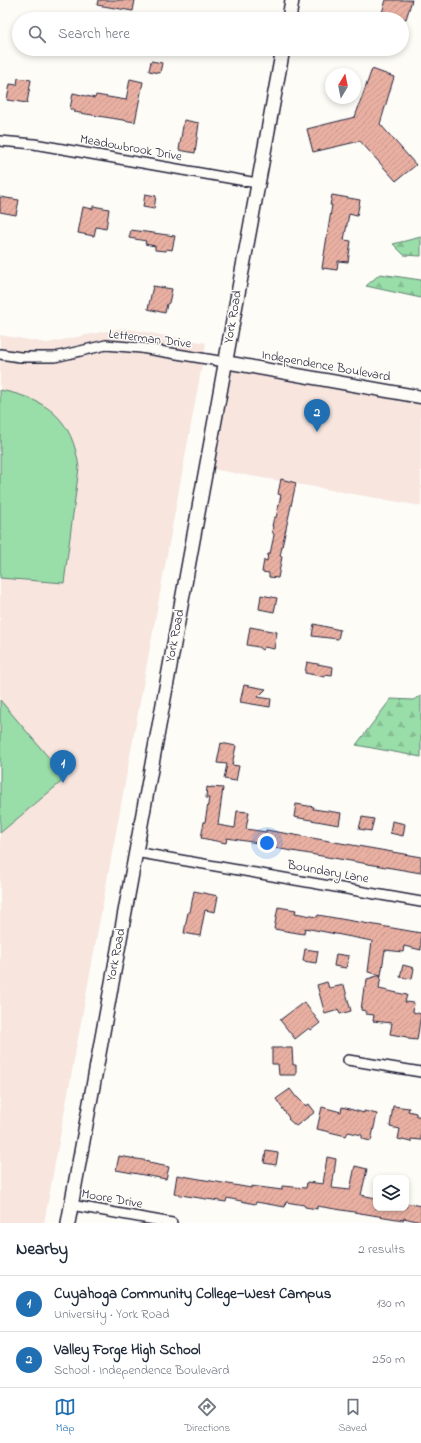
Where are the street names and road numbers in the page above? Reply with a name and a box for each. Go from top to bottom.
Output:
street label: Meadowbrook Drive [79,130,184,166]
street label: York Road [219,288,247,345]
street label: Letterman Drive [108,325,193,354]
street label: Independence Boulevard [260,345,393,387]
street label: York Road [161,607,190,664]
street label: Boundary Lane [285,855,370,890]
street label: York Road [102,926,131,983]
street label: Moore Drive [80,1184,144,1214]

